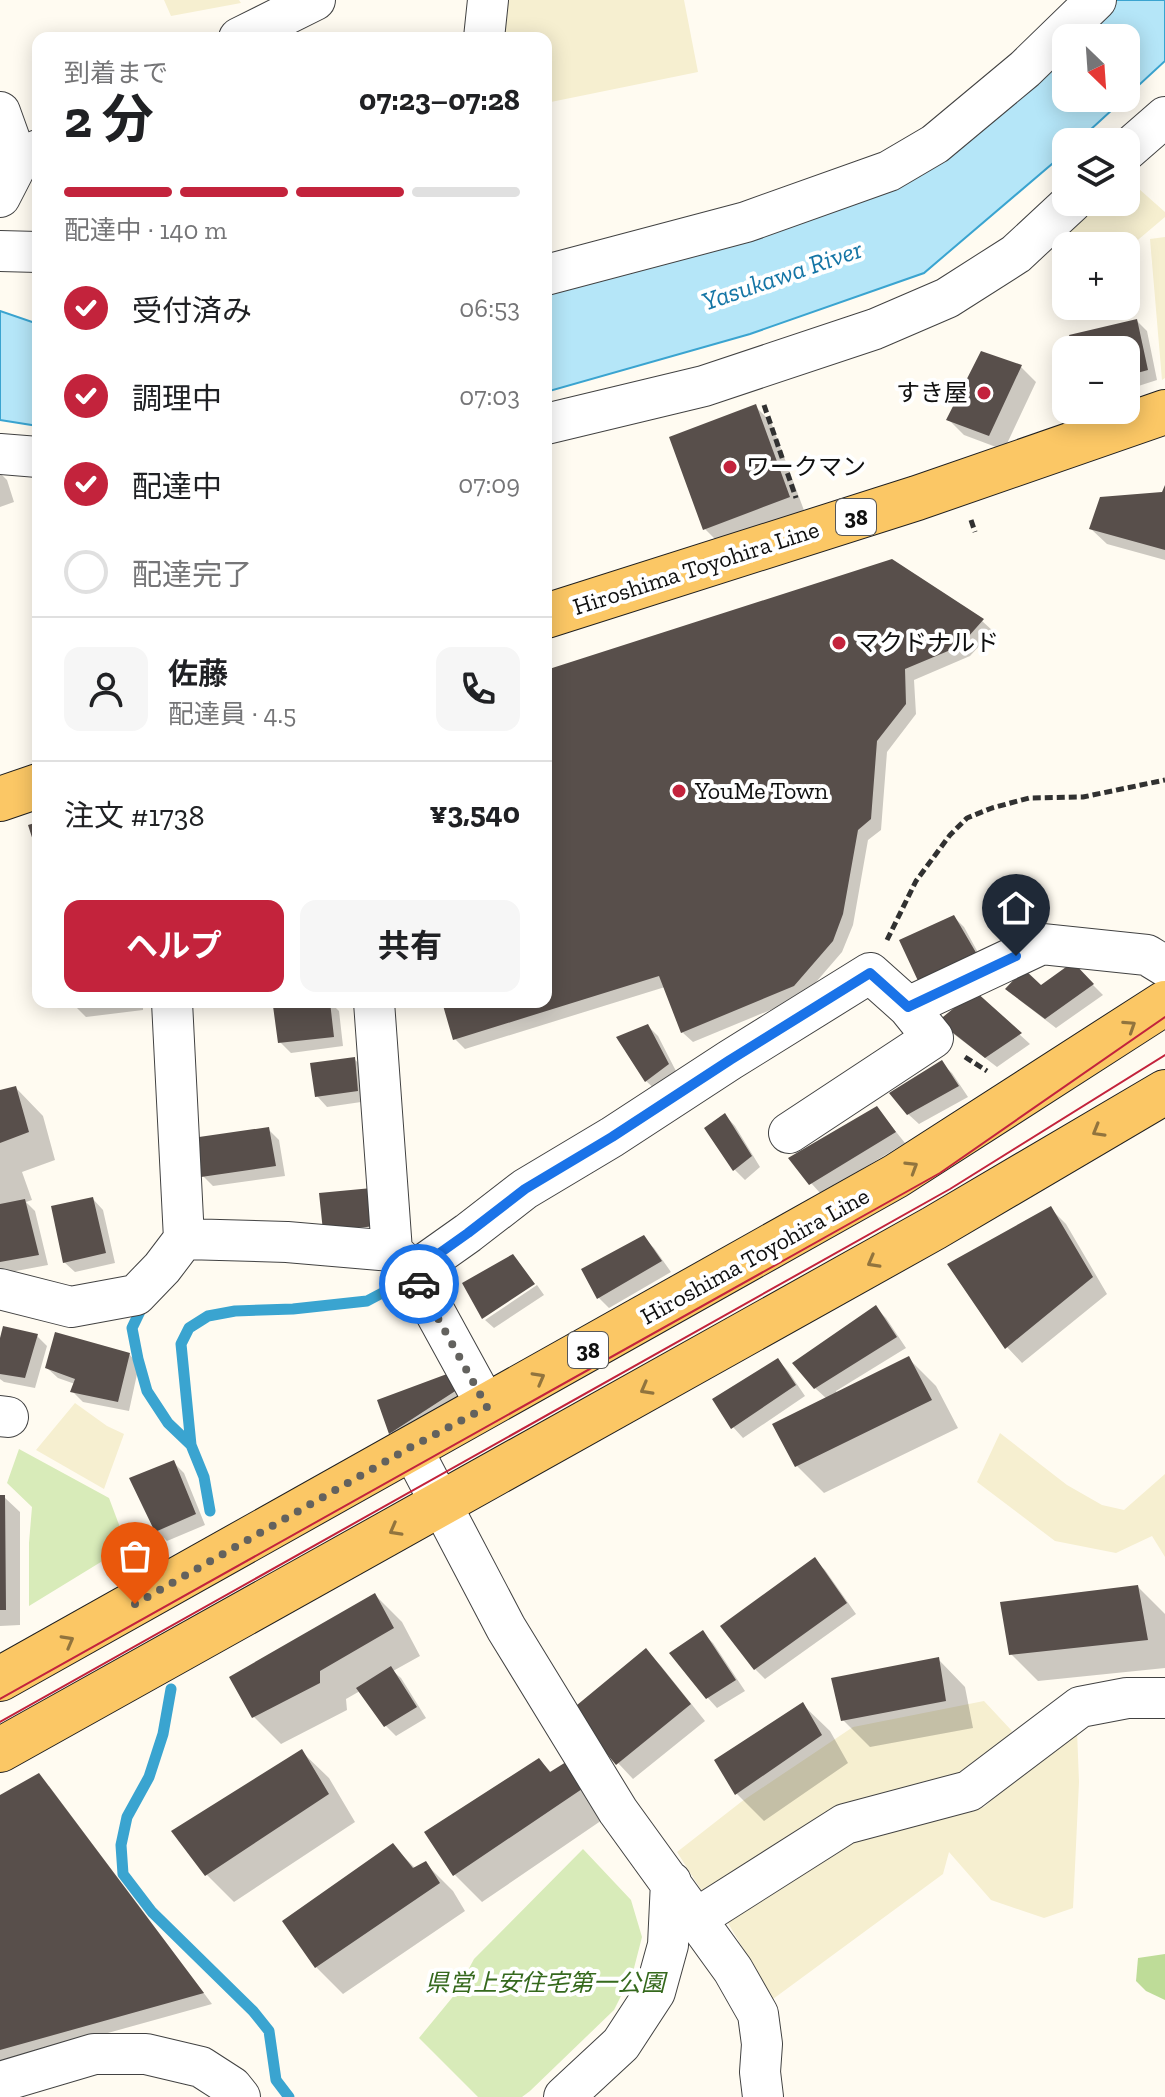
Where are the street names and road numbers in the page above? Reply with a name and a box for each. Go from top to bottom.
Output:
road number: 38 [836,499,876,535]
street label: Hiroshima Toyohira Line [569,514,822,621]
street label: Hiroshima Toyohira Line [635,1181,874,1331]
road number: 38 [568,1332,608,1368]

